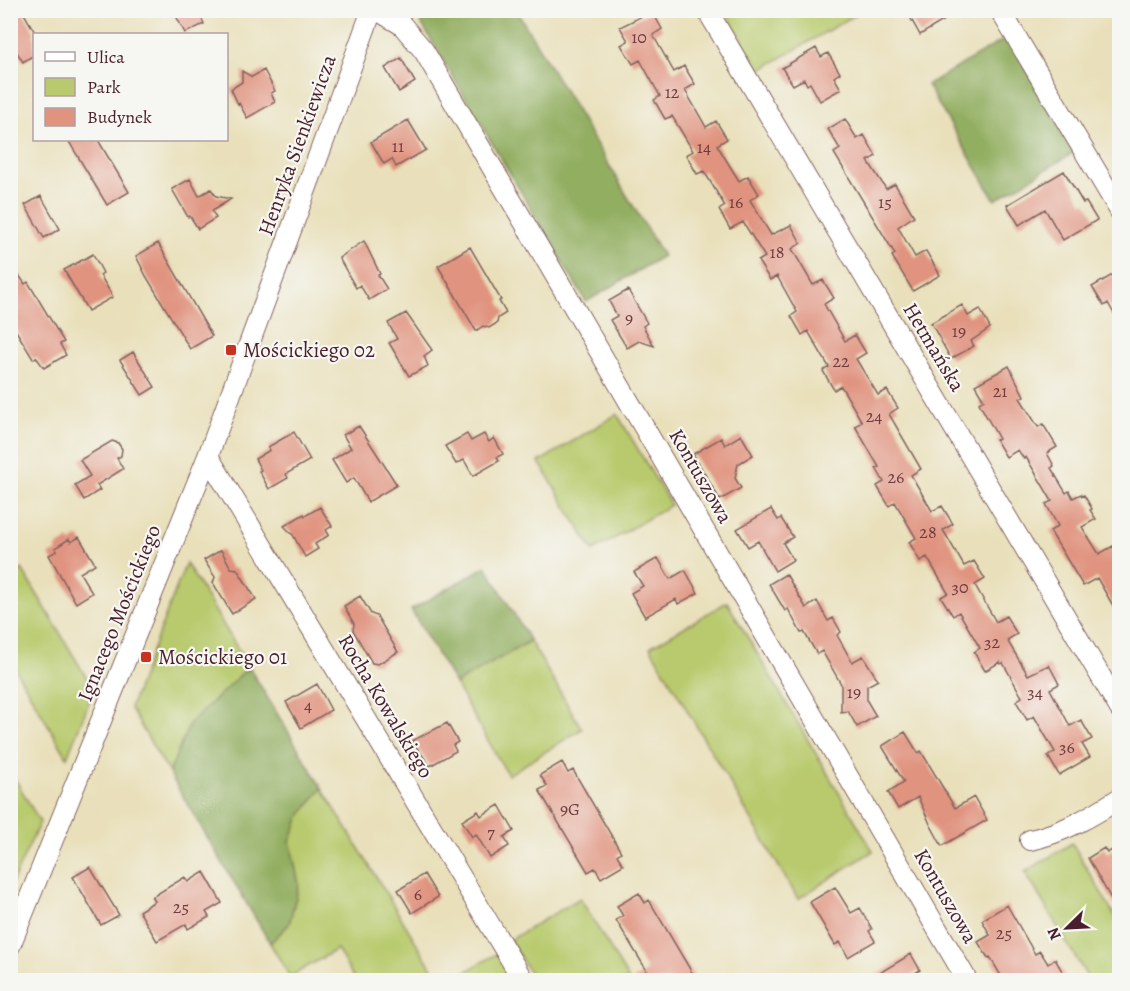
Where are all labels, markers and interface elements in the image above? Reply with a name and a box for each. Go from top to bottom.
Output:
house number: 10 [631,25,647,49]
legend [33,33,228,141]
text: Ulica [87,45,125,69]
street label: Henryka Sienkiewicza [251,50,343,239]
text: Park [87,75,121,99]
house number: 12 [665,80,680,104]
text: Budynek [87,105,152,129]
house number: 11 [392,134,404,158]
house number: 14 [697,135,711,159]
house number: 16 [729,190,743,214]
house number: 15 [878,190,892,214]
house number: 18 [770,240,784,264]
street label: Hetmańska [896,297,972,397]
house number: 9 [625,306,633,330]
house number: 19 [952,319,966,343]
place label: Mościckiego 02 [243,336,375,364]
marker: Mościckiego 02 [224,343,238,357]
house number: 22 [832,349,850,373]
house number: 21 [993,379,1007,403]
house number: 24 [866,404,882,428]
street label: Kontuszowa [663,423,740,529]
house number: 26 [888,465,904,489]
street label: Ignacego Mościckiego [71,520,167,706]
house number: 28 [919,520,937,544]
house number: 30 [951,575,969,599]
street label: Rocha Kowalskiego [332,629,440,783]
house number: 32 [984,630,1000,654]
place label: Mościckiego 01 [158,643,287,671]
marker: Mościckiego 01 [139,650,153,664]
house number: 19 [847,680,861,704]
house number: 34 [1027,680,1043,704]
house number: 4 [304,693,312,717]
house number: 36 [1059,735,1075,759]
house number: 9G [560,797,580,821]
house number: 7 [487,820,495,844]
street label: Kontuszowa [908,843,985,949]
house number: 6 [414,882,422,906]
house number: 25 [173,895,189,919]
north arrow [1037,898,1097,958]
house number: 25 [996,921,1012,945]
text: N [1042,924,1067,943]

